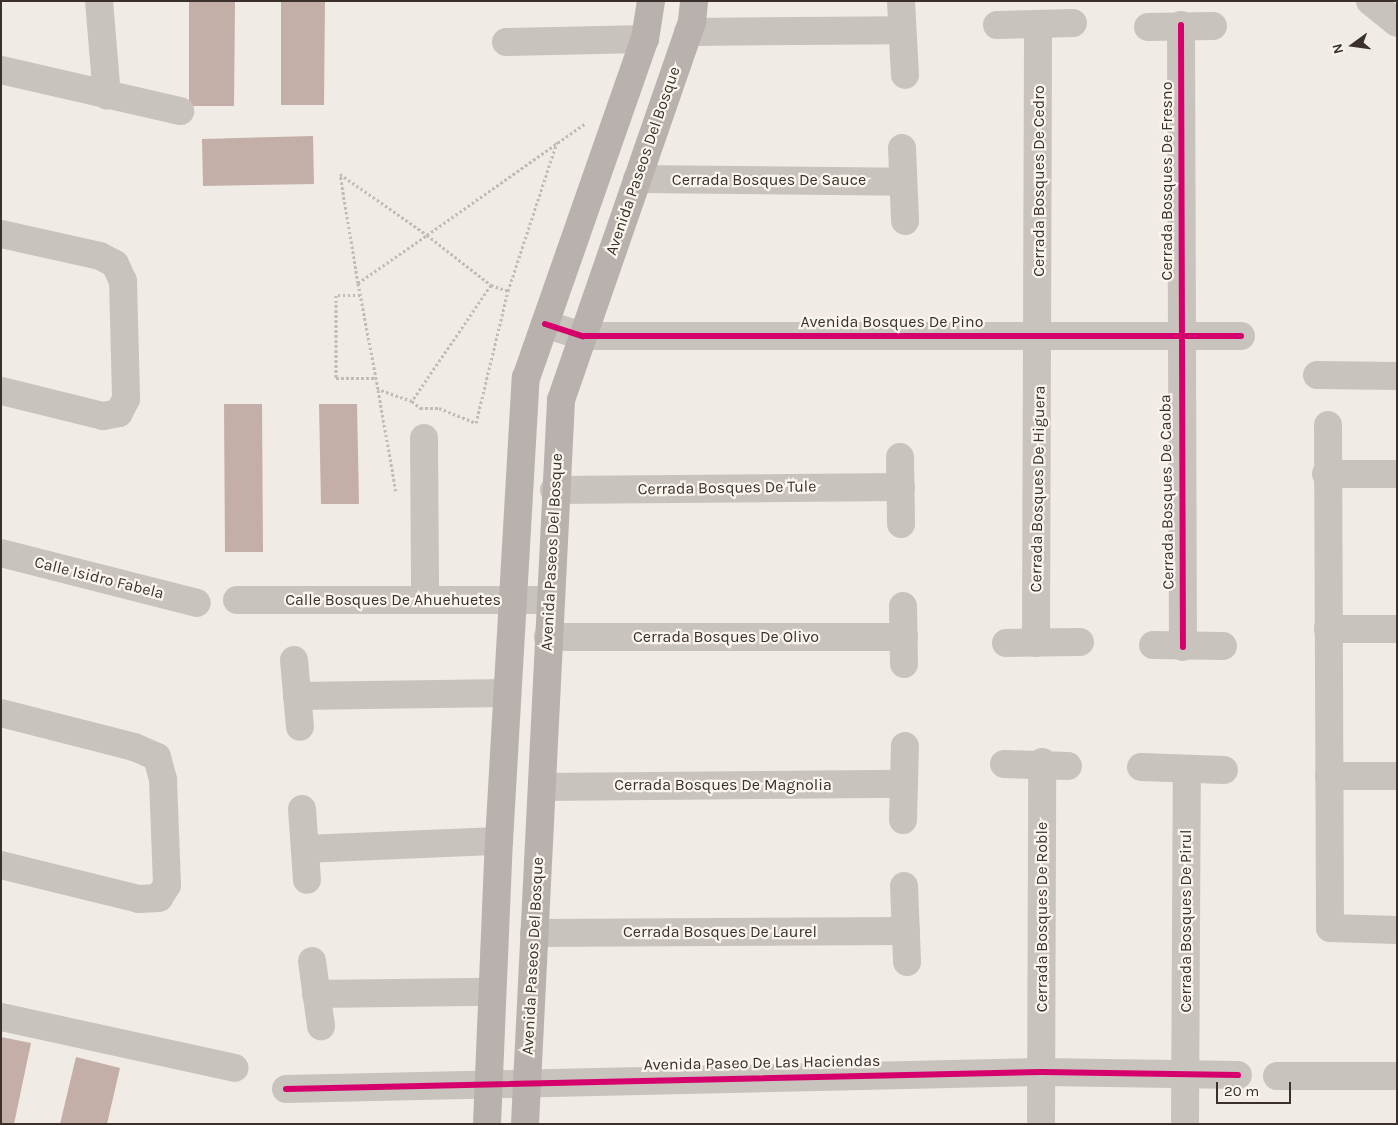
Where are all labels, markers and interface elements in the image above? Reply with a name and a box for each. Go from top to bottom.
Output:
north arrow [1328,20,1378,70]
text: N [1328,42,1347,56]
street label: Avenida Paseos Del Bosque [602,64,684,258]
street label: Cerrada Bosques De Fresno [1157,82,1177,280]
street label: Cerrada Bosques De Cedro [1029,85,1049,277]
street label: Cerrada Bosques De Sauce [672,170,866,190]
street label: Avenida Bosques De Pino [801,312,983,332]
street label: Cerrada Bosques De Higuera [1027,386,1049,592]
street label: Cerrada Bosques De Caoba [1156,394,1178,590]
street label: Avenida Paseos Del Bosque [537,453,567,651]
street label: Cerrada Bosques De Tule [637,477,817,499]
street label: Calle Isidro Fabela [32,553,166,603]
street label: Calle Bosques De Ahuehuetes [285,590,501,610]
street label: Cerrada Bosques De Olivo [633,627,819,647]
street label: Cerrada Bosques De Magnolia [614,775,832,795]
street label: Cerrada Bosques De Roble [1032,822,1052,1012]
street label: Cerrada Bosques De Pirul [1176,829,1196,1013]
street label: Avenida Paseos Del Bosque [518,857,548,1055]
street label: Cerrada Bosques De Laurel [623,922,817,942]
street label: Avenida Paseo De Las Haciendas [644,1051,880,1075]
scale bar [1218,1072,1293,1104]
text: 20 m [1224,1082,1259,1100]

